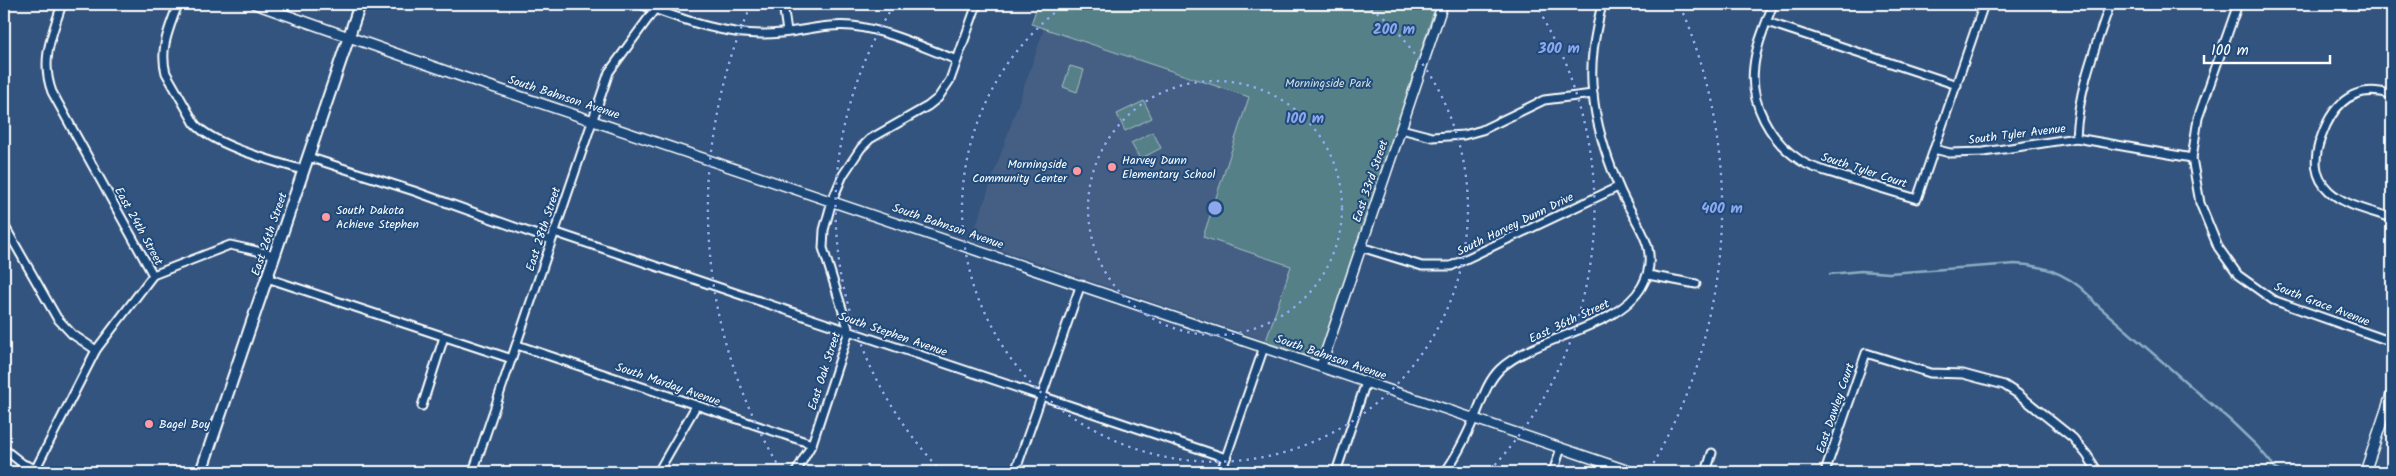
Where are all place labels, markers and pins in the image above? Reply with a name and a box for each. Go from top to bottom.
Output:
place label: Harvey Dunn Elementary School [1122,151,1215,184]
place label: Morningside Community Center [972,155,1068,188]
marker: Harvey Dunn Elementary School [1106,161,1118,173]
marker: Morningside Community Center [1071,165,1083,177]
centre of rings [1206,199,1224,217]
place label: South Dakota Achieve Stephen [336,201,419,234]
marker: South Dakota Achieve Stephen [320,211,332,223]
place label: Bagel Boy [159,415,210,434]
marker: Bagel Boy [143,418,155,430]

